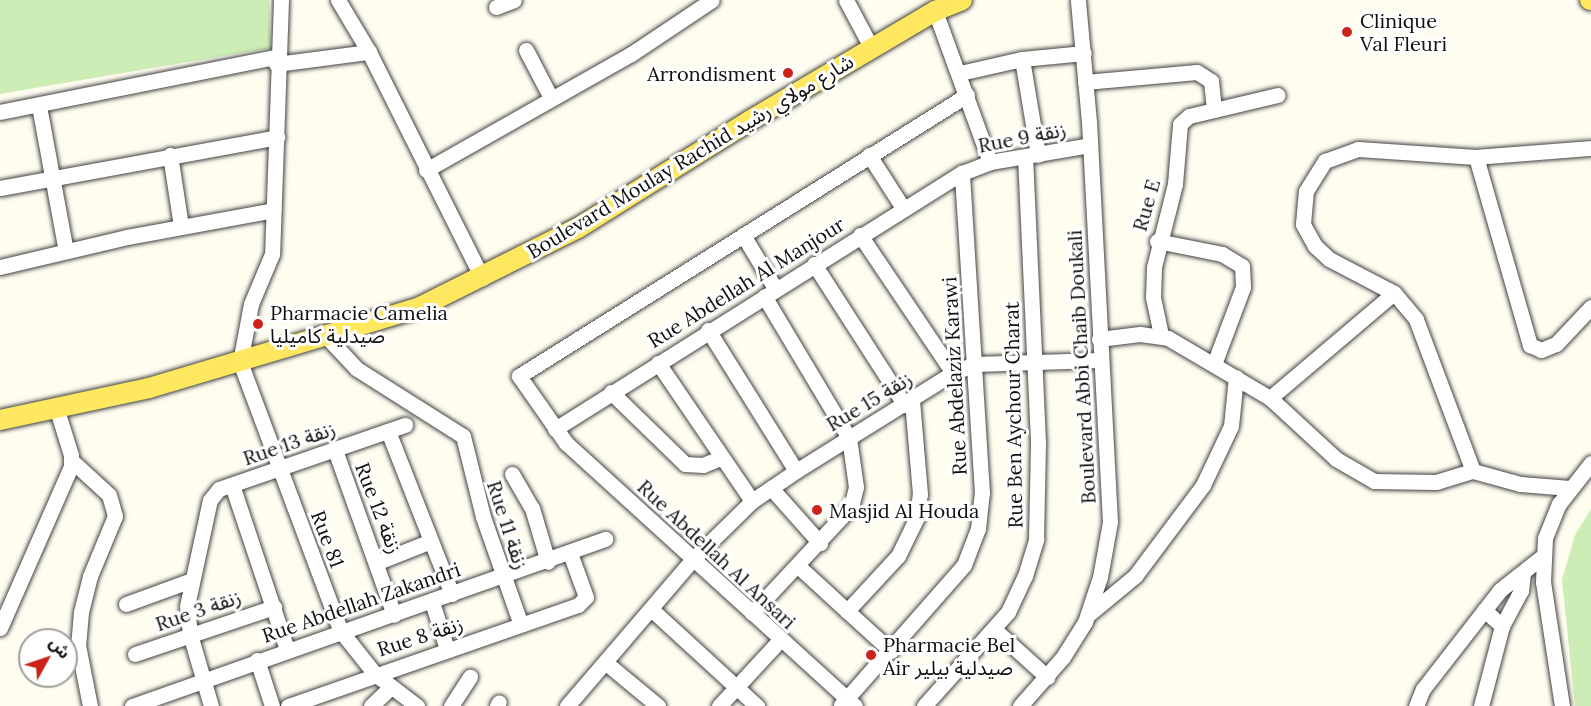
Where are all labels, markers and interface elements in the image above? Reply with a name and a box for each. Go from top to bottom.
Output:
place label: Clinique Val Fleuri [1360,8,1447,55]
marker: Clinique Val Fleuri [1338,23,1356,41]
street label: Boulevard Moulay Rachid شارع مولاي رشيد [522,49,858,263]
place label: Arrondisment [647,61,776,85]
marker: Arrondisment [781,66,795,80]
street label: Rue 9 زنقة [976,117,1068,157]
street label: Rue E [1127,176,1165,234]
street label: Rue Abdellah Al Manjour [643,212,849,352]
street label: Boulevard Abbi Chaib Doukali [1062,229,1100,505]
street label: Rue Abdelaziz Karawi [937,276,971,476]
place label: Pharmacie Camelia صيدلية كاميليا [270,300,448,347]
street label: Rue Ben Aychour Charat [999,301,1027,529]
marker: Pharmacie Camelia صيدلية كاميليا [251,317,265,331]
street label: Rue 15 زنقة [822,366,916,436]
street label: Rue 13 زنقة [240,416,338,470]
street label: Rue 12 زنقة [351,459,407,557]
street label: Rue Abdellah Al Ansari [633,474,801,634]
street label: Rue 11 زنقة [482,477,534,573]
place label: Masjid Al Houda [829,498,979,522]
marker: Masjid Al Houda [810,503,824,517]
street label: Rue 81 [306,507,350,571]
street label: Rue Abdellah Zakandri [259,557,463,647]
street label: Rue 3 زنقة [152,584,244,636]
street label: Rue 8 زنقة [374,611,466,661]
north arrow [18,628,78,688]
place label: Pharmacie Bel Air صيدلية بيلير [883,632,1015,679]
text: ش [46,633,75,663]
marker: Pharmacie Bel Air صيدلية بيلير [864,648,878,662]

